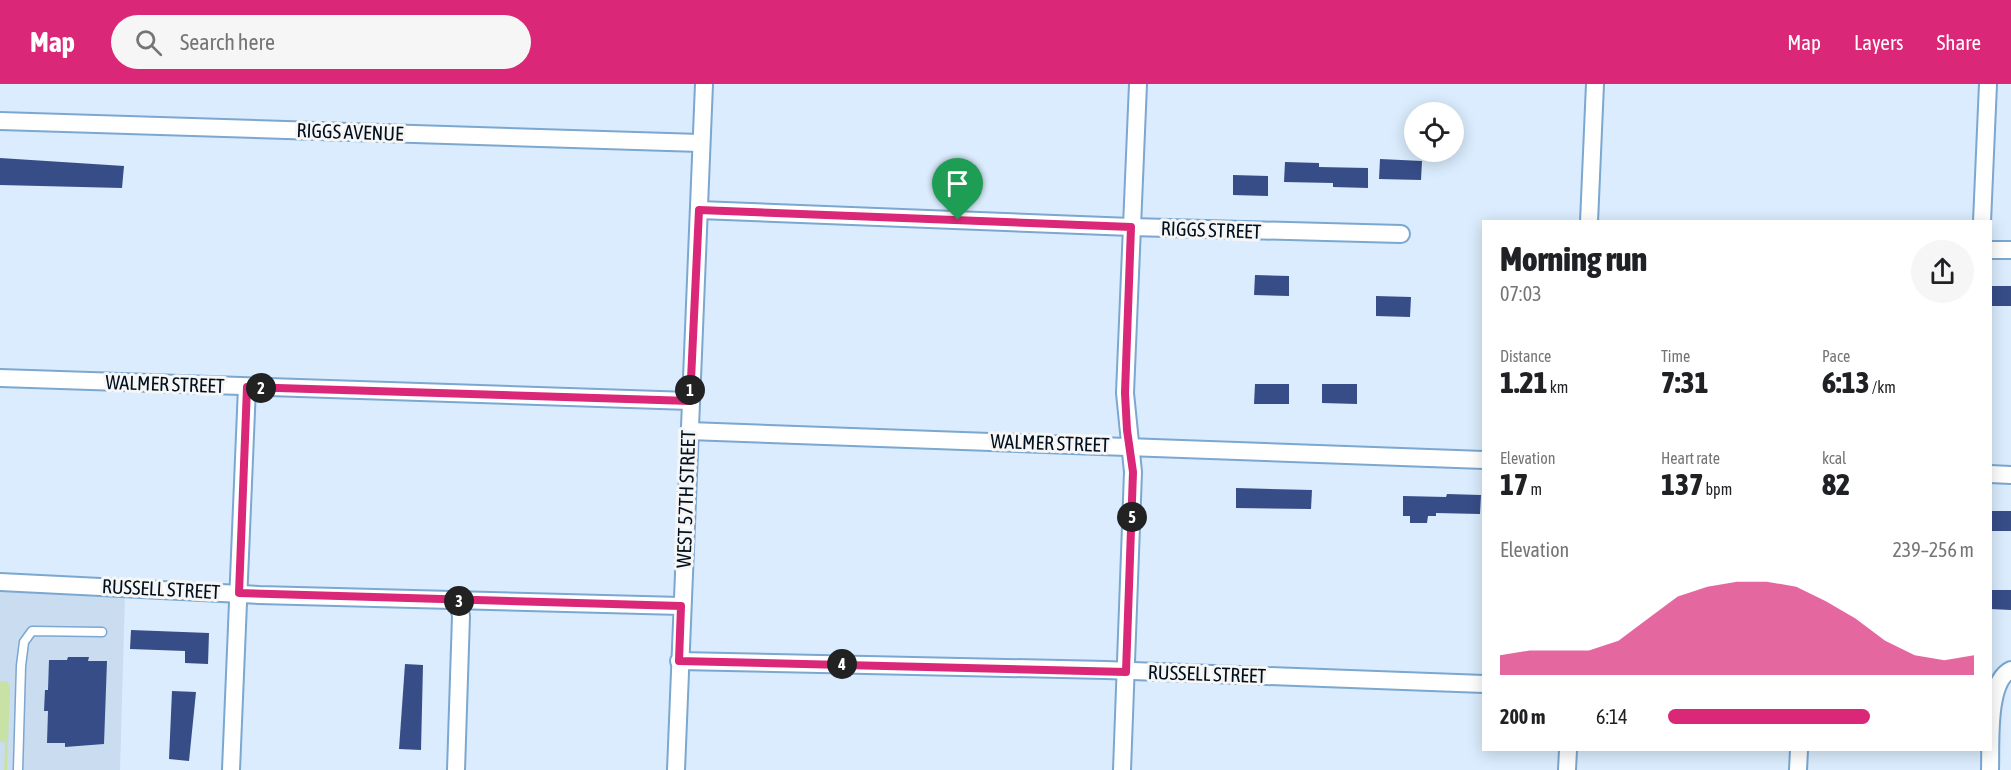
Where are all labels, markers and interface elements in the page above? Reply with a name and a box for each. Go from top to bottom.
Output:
search box [111,15,531,69]
text: Map [30,26,75,58]
icon: search [132,26,165,59]
text: Search here [180,29,275,55]
text: Map [1787,30,1821,54]
text: Layers [1854,30,1904,54]
text: Share [1937,30,1981,54]
map controls [1404,102,1464,162]
button: locate [1404,102,1464,162]
street label: RIGGS AVENUE [296,118,405,145]
pin [932,158,983,220]
icon: arrive [941,167,974,200]
street label: RIGGS STREET [1160,216,1262,243]
text: Morning run [1500,240,1647,278]
button: share [1911,240,1974,303]
text: 07:03 [1500,282,1542,305]
text: Distance [1500,347,1551,365]
text: Time [1661,347,1690,365]
text: Pace [1822,347,1850,365]
text: 1.21 [1500,365,1548,399]
text: 7:31 [1661,365,1709,399]
text: 6:13 [1822,365,1870,399]
street label: WALMER STREET [105,370,225,397]
pin: 2 [246,373,276,403]
pin: 1 [675,375,705,405]
text: km [1548,378,1568,396]
text: /km [1870,378,1896,396]
text: 2 [257,379,265,397]
text: 1 [686,381,694,399]
street label: WEST 57TH STREET [672,429,699,568]
street label: WALMER STREET [990,429,1110,456]
text: Elevation [1500,449,1555,467]
text: Heart rate [1661,449,1720,467]
text: kcal [1822,449,1846,467]
text: 17 [1500,467,1528,501]
text: 137 [1661,467,1703,501]
text: 82 [1822,467,1850,501]
text: m [1528,480,1542,498]
text: bpm [1703,480,1732,498]
pin: 5 [1117,502,1147,532]
text: 5 [1128,508,1136,526]
text: Elevation [1500,538,1569,561]
text: 239–256 m [1892,538,1974,561]
street label: RUSSELL STREET [101,574,221,603]
pin: 3 [444,586,474,616]
text: 3 [455,592,463,610]
pin: 4 [827,649,857,679]
text: 4 [838,655,846,673]
street label: RUSSELL STREET [1147,660,1267,687]
text: 200 m [1500,705,1545,728]
text: 6:14 [1596,705,1628,728]

